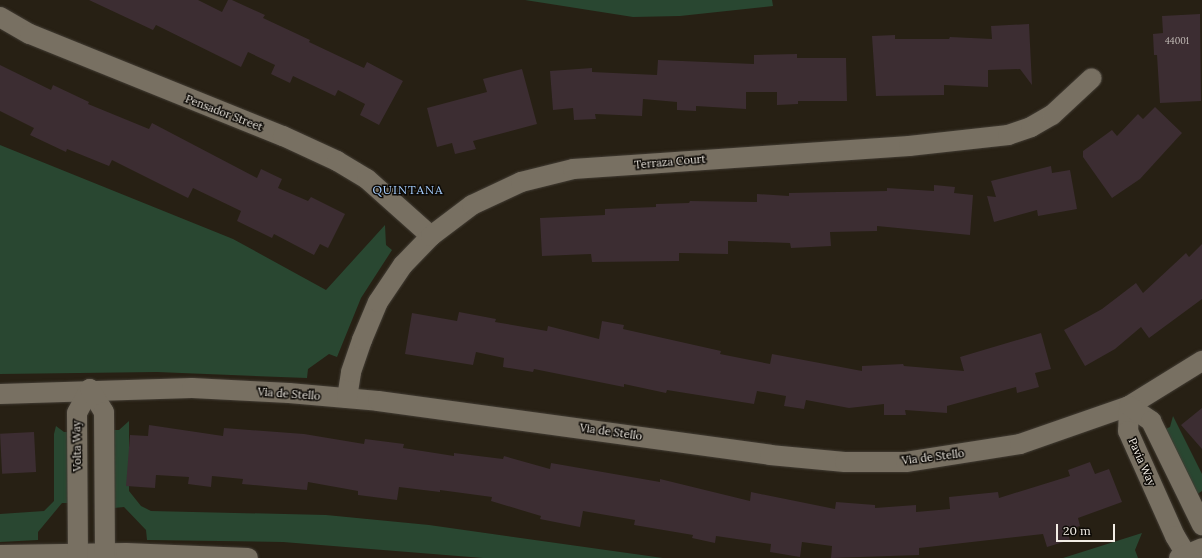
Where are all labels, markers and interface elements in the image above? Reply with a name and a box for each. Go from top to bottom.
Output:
house number: 44001 [1165,36,1189,46]
street label: Pensador Street [183,92,265,134]
street label: Terraza Court [634,152,706,172]
district label: QUINTANA [372,183,444,197]
street label: Via de Stello [257,385,321,403]
street label: Volta Way [70,420,84,472]
street label: Via de Stello [579,421,643,443]
street label: Pavia Way [1126,436,1158,488]
street label: Via de Stello [901,447,965,467]
scale bar [1058,516,1117,542]
text: 20 m [1063,523,1091,538]

